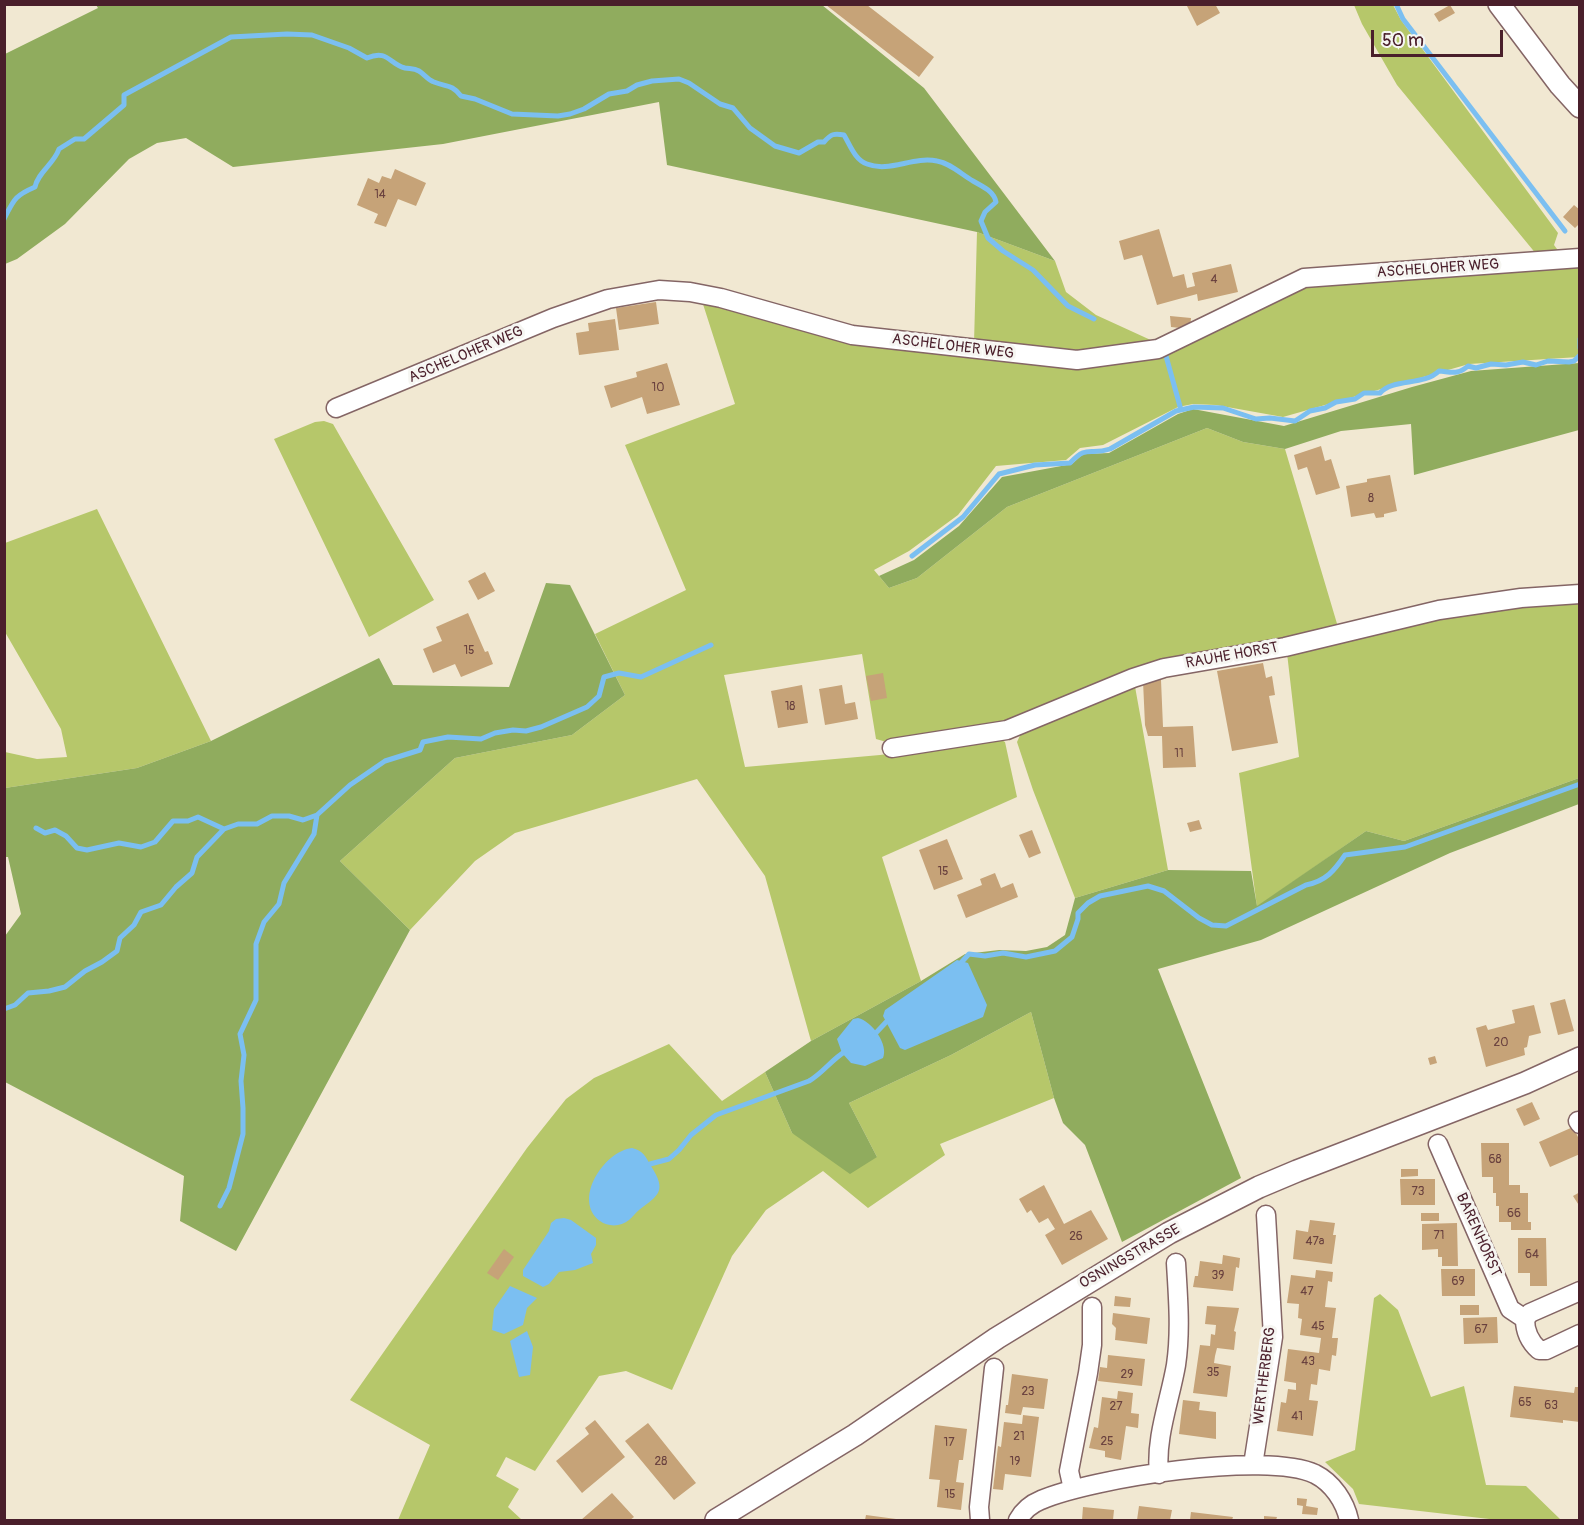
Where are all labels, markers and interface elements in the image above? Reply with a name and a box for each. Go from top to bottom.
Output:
scale bar [1374,18,1506,56]
text: 50 m [1382,29,1424,52]
house number: 14 [374,188,386,202]
street label: ASCHELOHER WEG [1376,256,1500,282]
house number: 4 [1211,273,1217,287]
street label: ASCHELOHER WEG [406,323,526,387]
street label: ASCHELOHER WEG [891,331,1015,363]
house number: 10 [652,381,664,395]
house number: 8 [1368,492,1374,506]
street label: RAUHE HORST [1184,639,1280,673]
house number: 15 [463,644,475,658]
house number: 18 [785,700,795,714]
house number: 11 [1174,747,1184,761]
house number: 15 [937,865,949,879]
house number: 20 [1494,1036,1508,1050]
house number: 68 [1488,1153,1502,1167]
house number: 73 [1411,1185,1425,1199]
street label: BARENHORST [1451,1190,1505,1280]
house number: 66 [1507,1207,1521,1221]
street label: OSNINGSTRASSE [1076,1221,1184,1293]
house number: 71 [1433,1229,1445,1243]
house number: 26 [1069,1230,1083,1244]
house number: 47a [1306,1235,1324,1249]
house number: 64 [1525,1248,1539,1262]
house number: 39 [1212,1269,1224,1283]
house number: 69 [1451,1275,1465,1289]
house number: 47 [1300,1285,1314,1299]
house number: 45 [1311,1320,1325,1334]
house number: 67 [1474,1323,1488,1337]
street label: WERTHERBERG [1250,1326,1280,1426]
house number: 43 [1301,1355,1315,1369]
house number: 35 [1206,1366,1220,1380]
house number: 29 [1121,1368,1133,1382]
house number: 23 [1021,1385,1035,1399]
house number: 65 [1518,1396,1532,1410]
house number: 63 [1544,1399,1558,1413]
house number: 27 [1109,1400,1123,1414]
house number: 41 [1291,1410,1303,1424]
house number: 21 [1013,1430,1025,1444]
house number: 25 [1100,1435,1114,1449]
house number: 17 [943,1436,955,1450]
house number: 28 [655,1455,667,1469]
house number: 19 [1010,1455,1020,1469]
house number: 15 [944,1488,956,1502]

